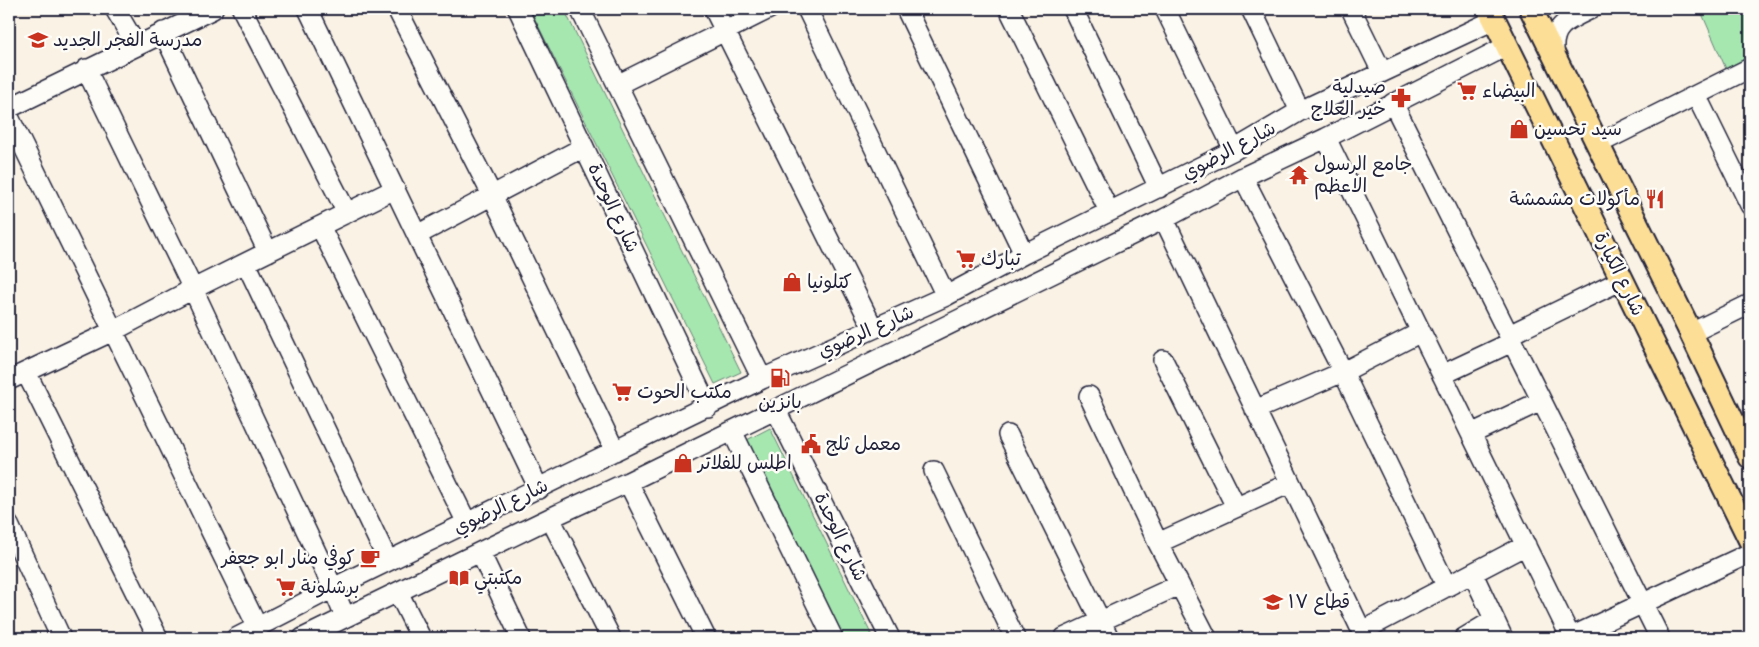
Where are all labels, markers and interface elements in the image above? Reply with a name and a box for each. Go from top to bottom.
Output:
place label: مدرسة الفجر الجديد [53,28,202,53]
school or university icon: مدرسة الفجر الجديد [27,29,49,51]
place label: صيدلية خير العلاج [1311,75,1386,122]
place label: البيضاء [1482,79,1536,104]
supermarket icon: البيضاء [1456,80,1478,102]
pharmacy icon: صيدلية خير العلاج [1390,87,1412,109]
street label: شارع الرضوي [1178,116,1281,187]
place label: سيد تحسين [1534,117,1622,142]
shop icon: سيد تحسين [1508,118,1530,140]
place label: جامع الرسول الاعظم [1314,152,1413,200]
street label: شارع الوحدة [581,159,645,257]
temple icon: جامع الرسول الاعظم [1288,164,1310,186]
place label: مأكولات مشمشة [1510,187,1640,212]
restaurant icon: مأكولات مشمشة [1644,188,1666,210]
street label: شارع الكيارة [1588,228,1650,320]
place label: تبارك [981,247,1021,272]
supermarket icon: تبارك [955,248,977,270]
place label: كتلونيا [807,270,852,295]
shop icon: كتلونيا [781,271,803,293]
street label: شارع الرضوي [814,300,918,365]
fuel station icon: بانزين [769,367,791,389]
place label: مكتب الحوت [637,380,732,405]
supermarket icon: مكتب الحوت [611,381,633,403]
place label: بانزين [758,390,802,415]
place label: معمل ثلج [826,432,901,457]
public building icon: معمل ثلج [800,433,822,455]
place label: اطلس للفلاتر [696,451,792,476]
shop icon: اطلس للفلاتر [672,452,694,474]
street label: شارع الرضوي [449,473,553,542]
street label: شارع الوحدة [808,488,872,586]
place label: كوفي منار ابو جعفر [220,545,355,571]
cafe icon: كوفي منار ابو جعفر [359,547,381,569]
place label: مكتبتي [474,566,522,594]
library icon: مكتبتي [448,567,470,589]
place label: برشلونة [301,575,360,600]
supermarket icon: برشلونة [275,576,297,598]
place label: قطاع ١٧ [1288,590,1350,615]
school or university icon: قطاع ١٧ [1262,591,1284,613]

